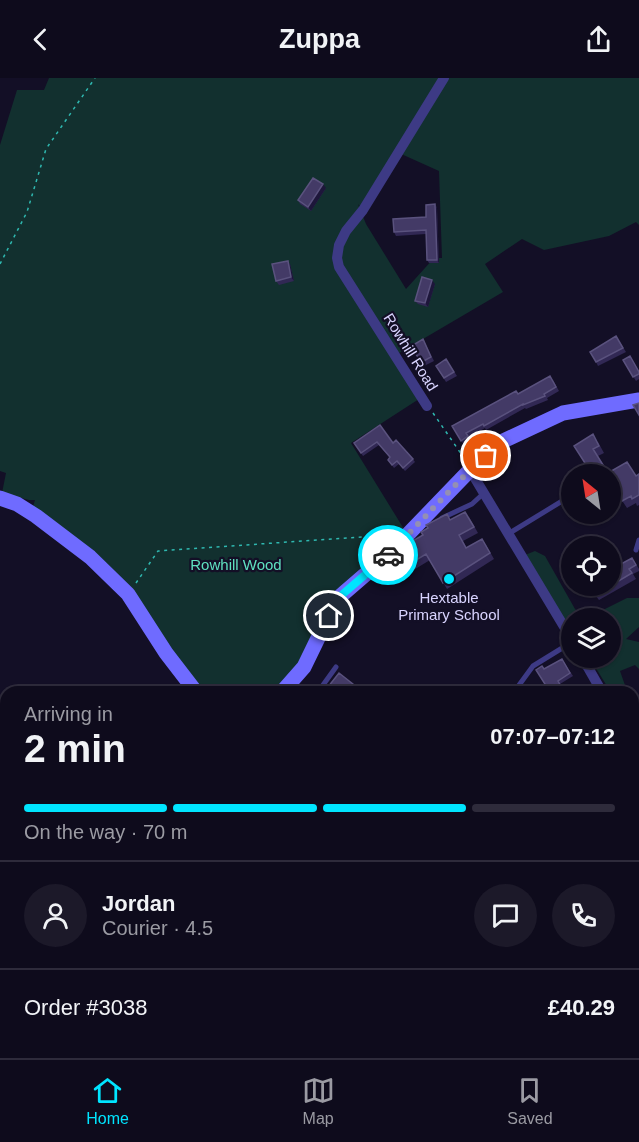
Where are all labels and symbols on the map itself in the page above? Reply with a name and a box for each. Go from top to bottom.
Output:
street label: Rowhill Road [380,310,442,394]
pin [460,430,511,481]
north arrow [561,464,621,524]
courier [358,525,418,585]
park label: Rowhill Wood [190,556,282,573]
marker: Hextable Primary School [442,572,456,586]
place label: Hextable Primary School [398,589,500,623]
pin [303,590,354,641]

